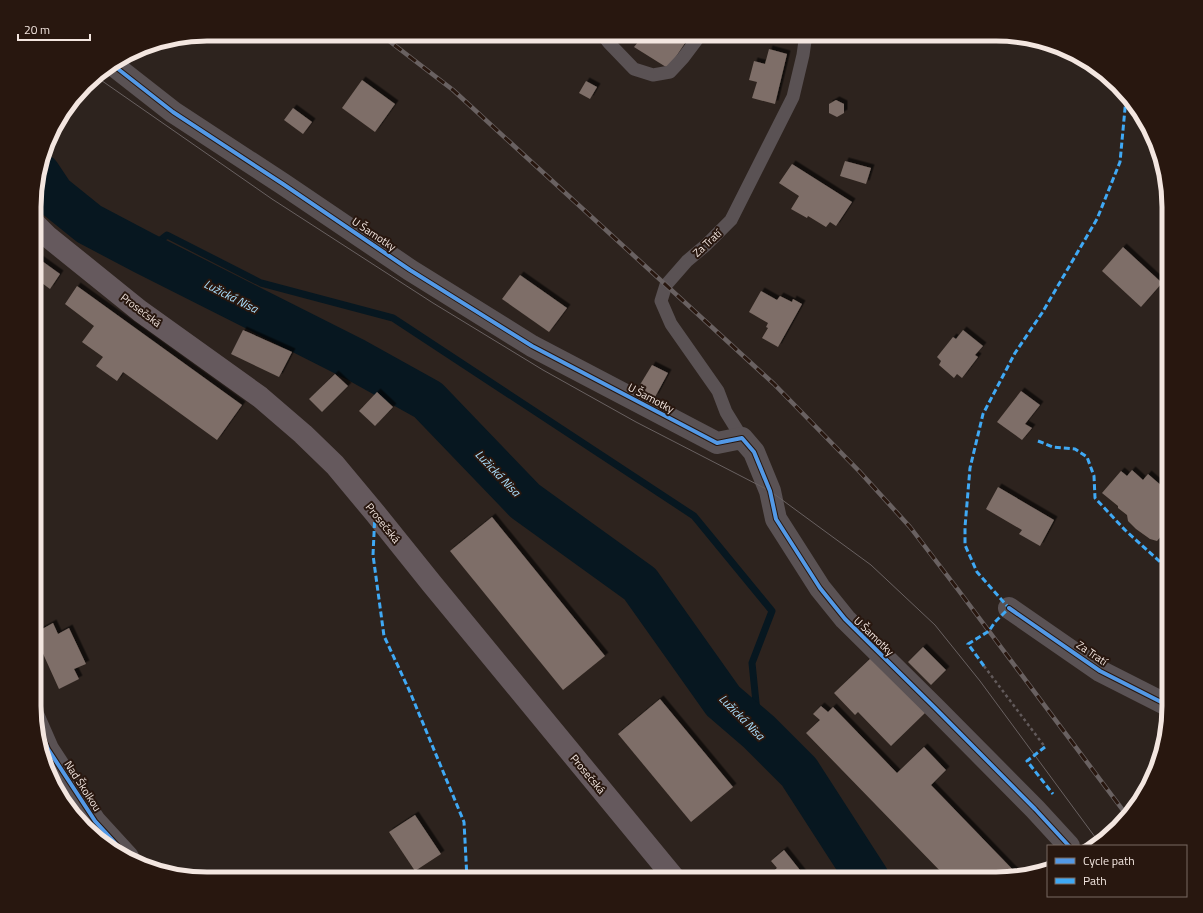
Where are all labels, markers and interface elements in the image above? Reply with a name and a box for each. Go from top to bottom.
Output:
scale bar [18,16,90,42]
text: 20 m [24,20,50,39]
street label: U Šamotky [349,213,400,255]
street label: Za Tratí [689,224,726,261]
water label: Lužická Nisa [201,274,262,318]
street label: Prosečská [117,289,165,331]
street label: U Šamotky [625,379,678,417]
water label: Lužická Nisa [471,445,526,501]
street label: Prosečská [362,500,404,547]
street label: U Šamotky [850,613,898,660]
street label: Za Tratí [1073,637,1112,670]
water label: Lužická Nisa [715,690,770,745]
street label: Prosečská [567,751,610,798]
street label: Nad Školkou [61,758,105,815]
legend [1047,845,1187,897]
text: Cycle path [1083,851,1135,870]
text: Path [1083,871,1107,890]

